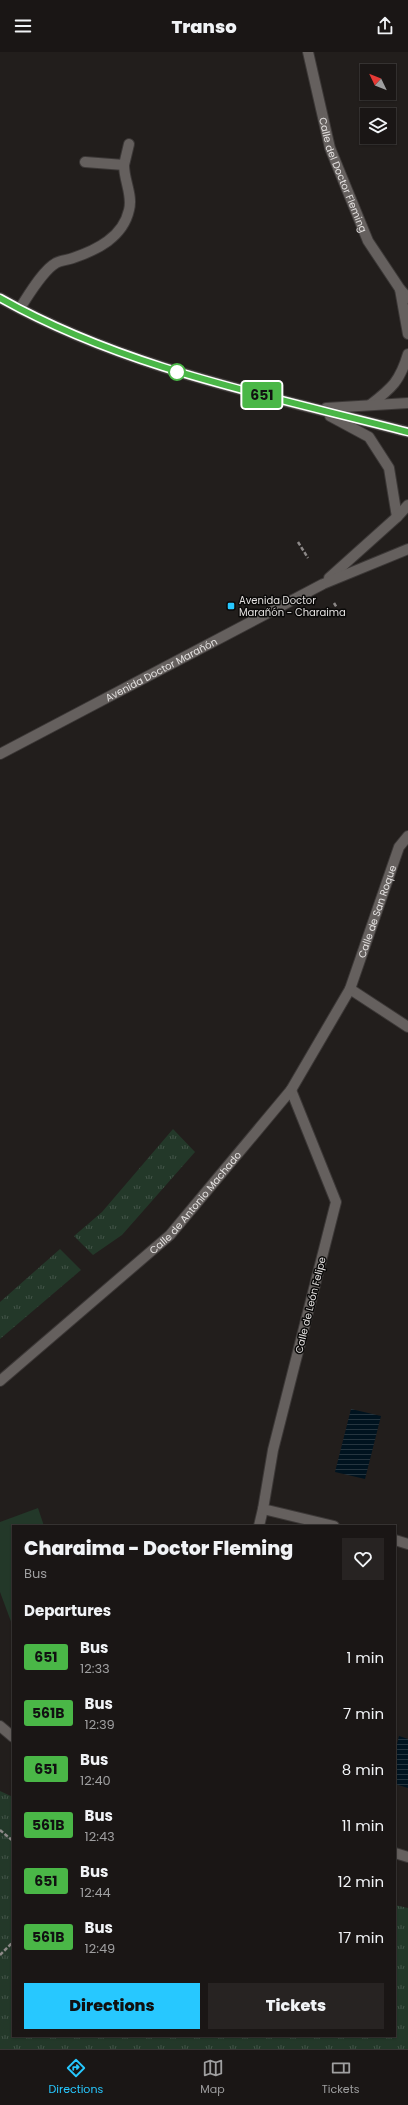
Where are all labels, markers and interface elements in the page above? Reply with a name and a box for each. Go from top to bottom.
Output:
text: Transo [171,14,237,39]
icon: menu [12,15,34,37]
icon: share [374,15,396,37]
north arrow [360,64,396,100]
map controls [360,64,396,144]
button: layers [360,108,396,144]
street label: Calle del Doctor Fleming [315,116,371,235]
unlabelled marker [168,363,186,381]
line badge: 651 [239,382,285,408]
text: 651 [250,385,274,405]
place label: Avenida Doctor Marañón - Charaima [239,593,346,620]
marker: Avenida Doctor Marañón - Charaima [226,601,236,611]
street label: Avenida Doctor Marañón [103,634,220,705]
street label: Calle de San Roque [354,863,400,960]
street label: Calle de Antonio Machado [146,1148,245,1258]
street label: Calle de León Felipe [291,1255,330,1355]
text: Charaima - Doctor Fleming [24,1535,293,1562]
button: heart [342,1538,384,1580]
text: Bus [24,1564,47,1583]
text: Departures [24,1600,111,1621]
text: Bus [80,1637,108,1658]
text: 651 [34,1647,58,1667]
text: 1 min [346,1647,384,1668]
text: 12:33 [80,1659,110,1678]
text: Bus [85,1693,113,1714]
text: 561B [32,1703,65,1723]
text: 7 min [343,1703,384,1724]
text: 12:39 [85,1715,115,1734]
text: Bus [80,1749,108,1770]
text: 651 [34,1759,58,1779]
text: 8 min [342,1759,384,1780]
text: 12:40 [80,1771,111,1790]
text: Bus [85,1805,113,1826]
text: 561B [32,1815,65,1835]
text: 11 min [342,1815,384,1836]
text: 12:43 [85,1827,115,1846]
text: Bus [80,1861,108,1882]
text: 651 [34,1871,58,1891]
text: 12 min [338,1871,384,1892]
text: 12:44 [80,1883,111,1902]
text: Bus [85,1917,113,1938]
text: 561B [32,1927,65,1947]
text: 17 min [338,1927,384,1948]
text: 12:49 [85,1939,115,1958]
button: Directions [24,1983,200,2029]
button: Tickets [208,1983,384,2029]
tab: Directions [49,2057,103,2098]
tab: Map [200,2057,225,2098]
tab: Tickets [322,2057,359,2098]

